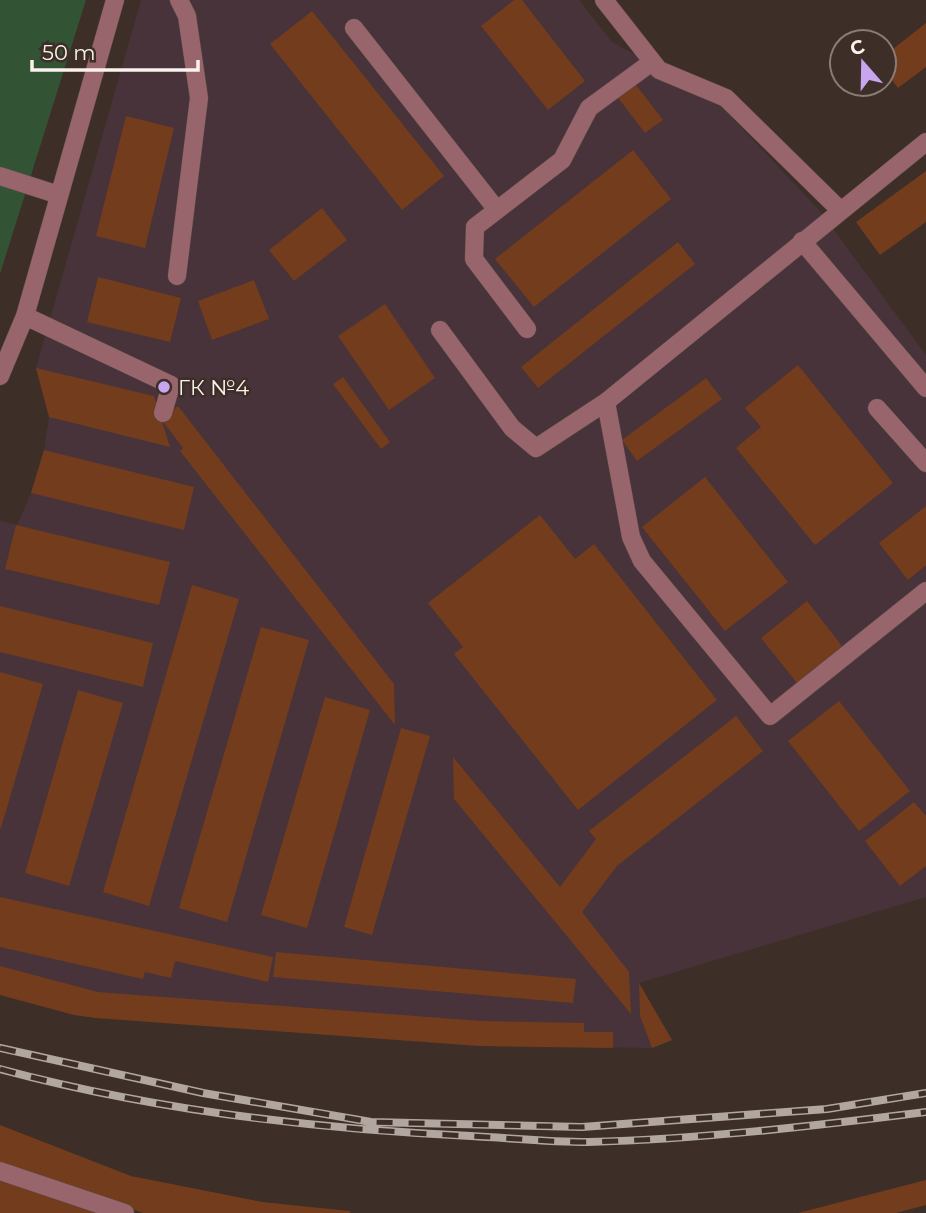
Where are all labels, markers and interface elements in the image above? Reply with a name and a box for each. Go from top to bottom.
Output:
scale bar [32,28,198,72]
north arrow [828,28,898,98]
text: С [847,34,868,61]
text: 50 m [42,40,96,65]
place label: ГК №4 [178,375,249,400]
marker: ГК №4 [156,379,172,395]

